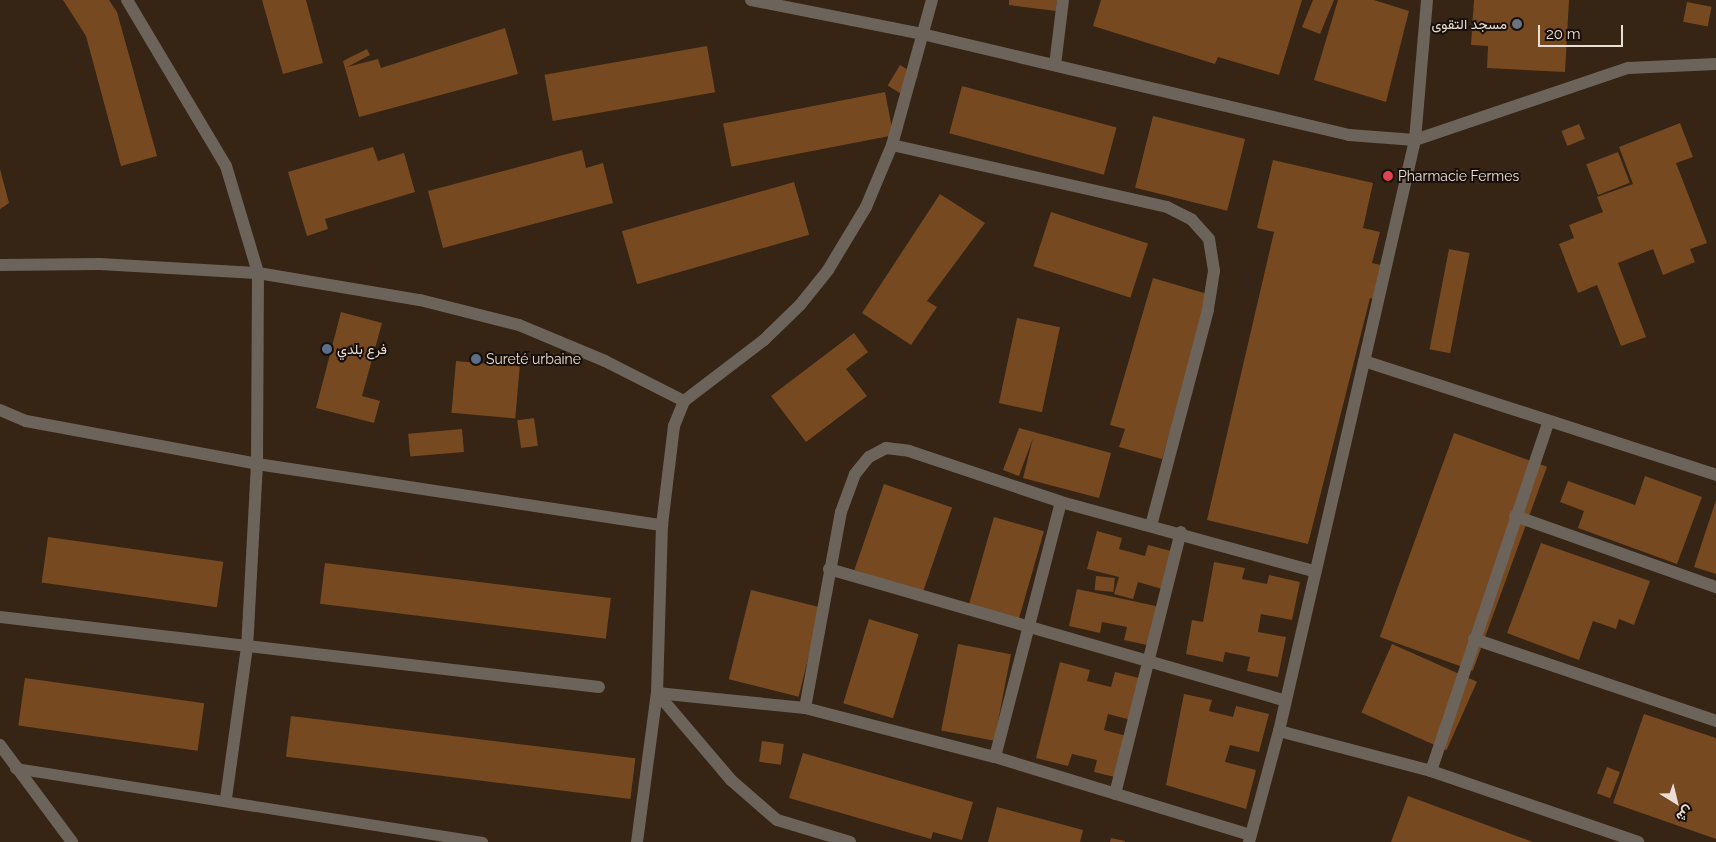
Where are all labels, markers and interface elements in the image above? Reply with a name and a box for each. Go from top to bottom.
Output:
scale bar [1541,15,1626,47]
place label: مسجد التقوى [1431,16,1507,32]
marker: مسجد التقوى [1511,18,1523,30]
text: 20 m [1546,25,1581,43]
place label: Pharmacie Fermes [1398,168,1519,184]
marker: Pharmacie Fermes [1382,170,1394,182]
place label: فرع بلدي [337,341,387,357]
marker: فرع بلدي [321,343,333,355]
place label: Sureté urbaine [486,351,581,367]
marker: Sureté urbaine [470,353,482,365]
north arrow [1651,777,1701,827]
text: ش [1673,803,1696,826]

